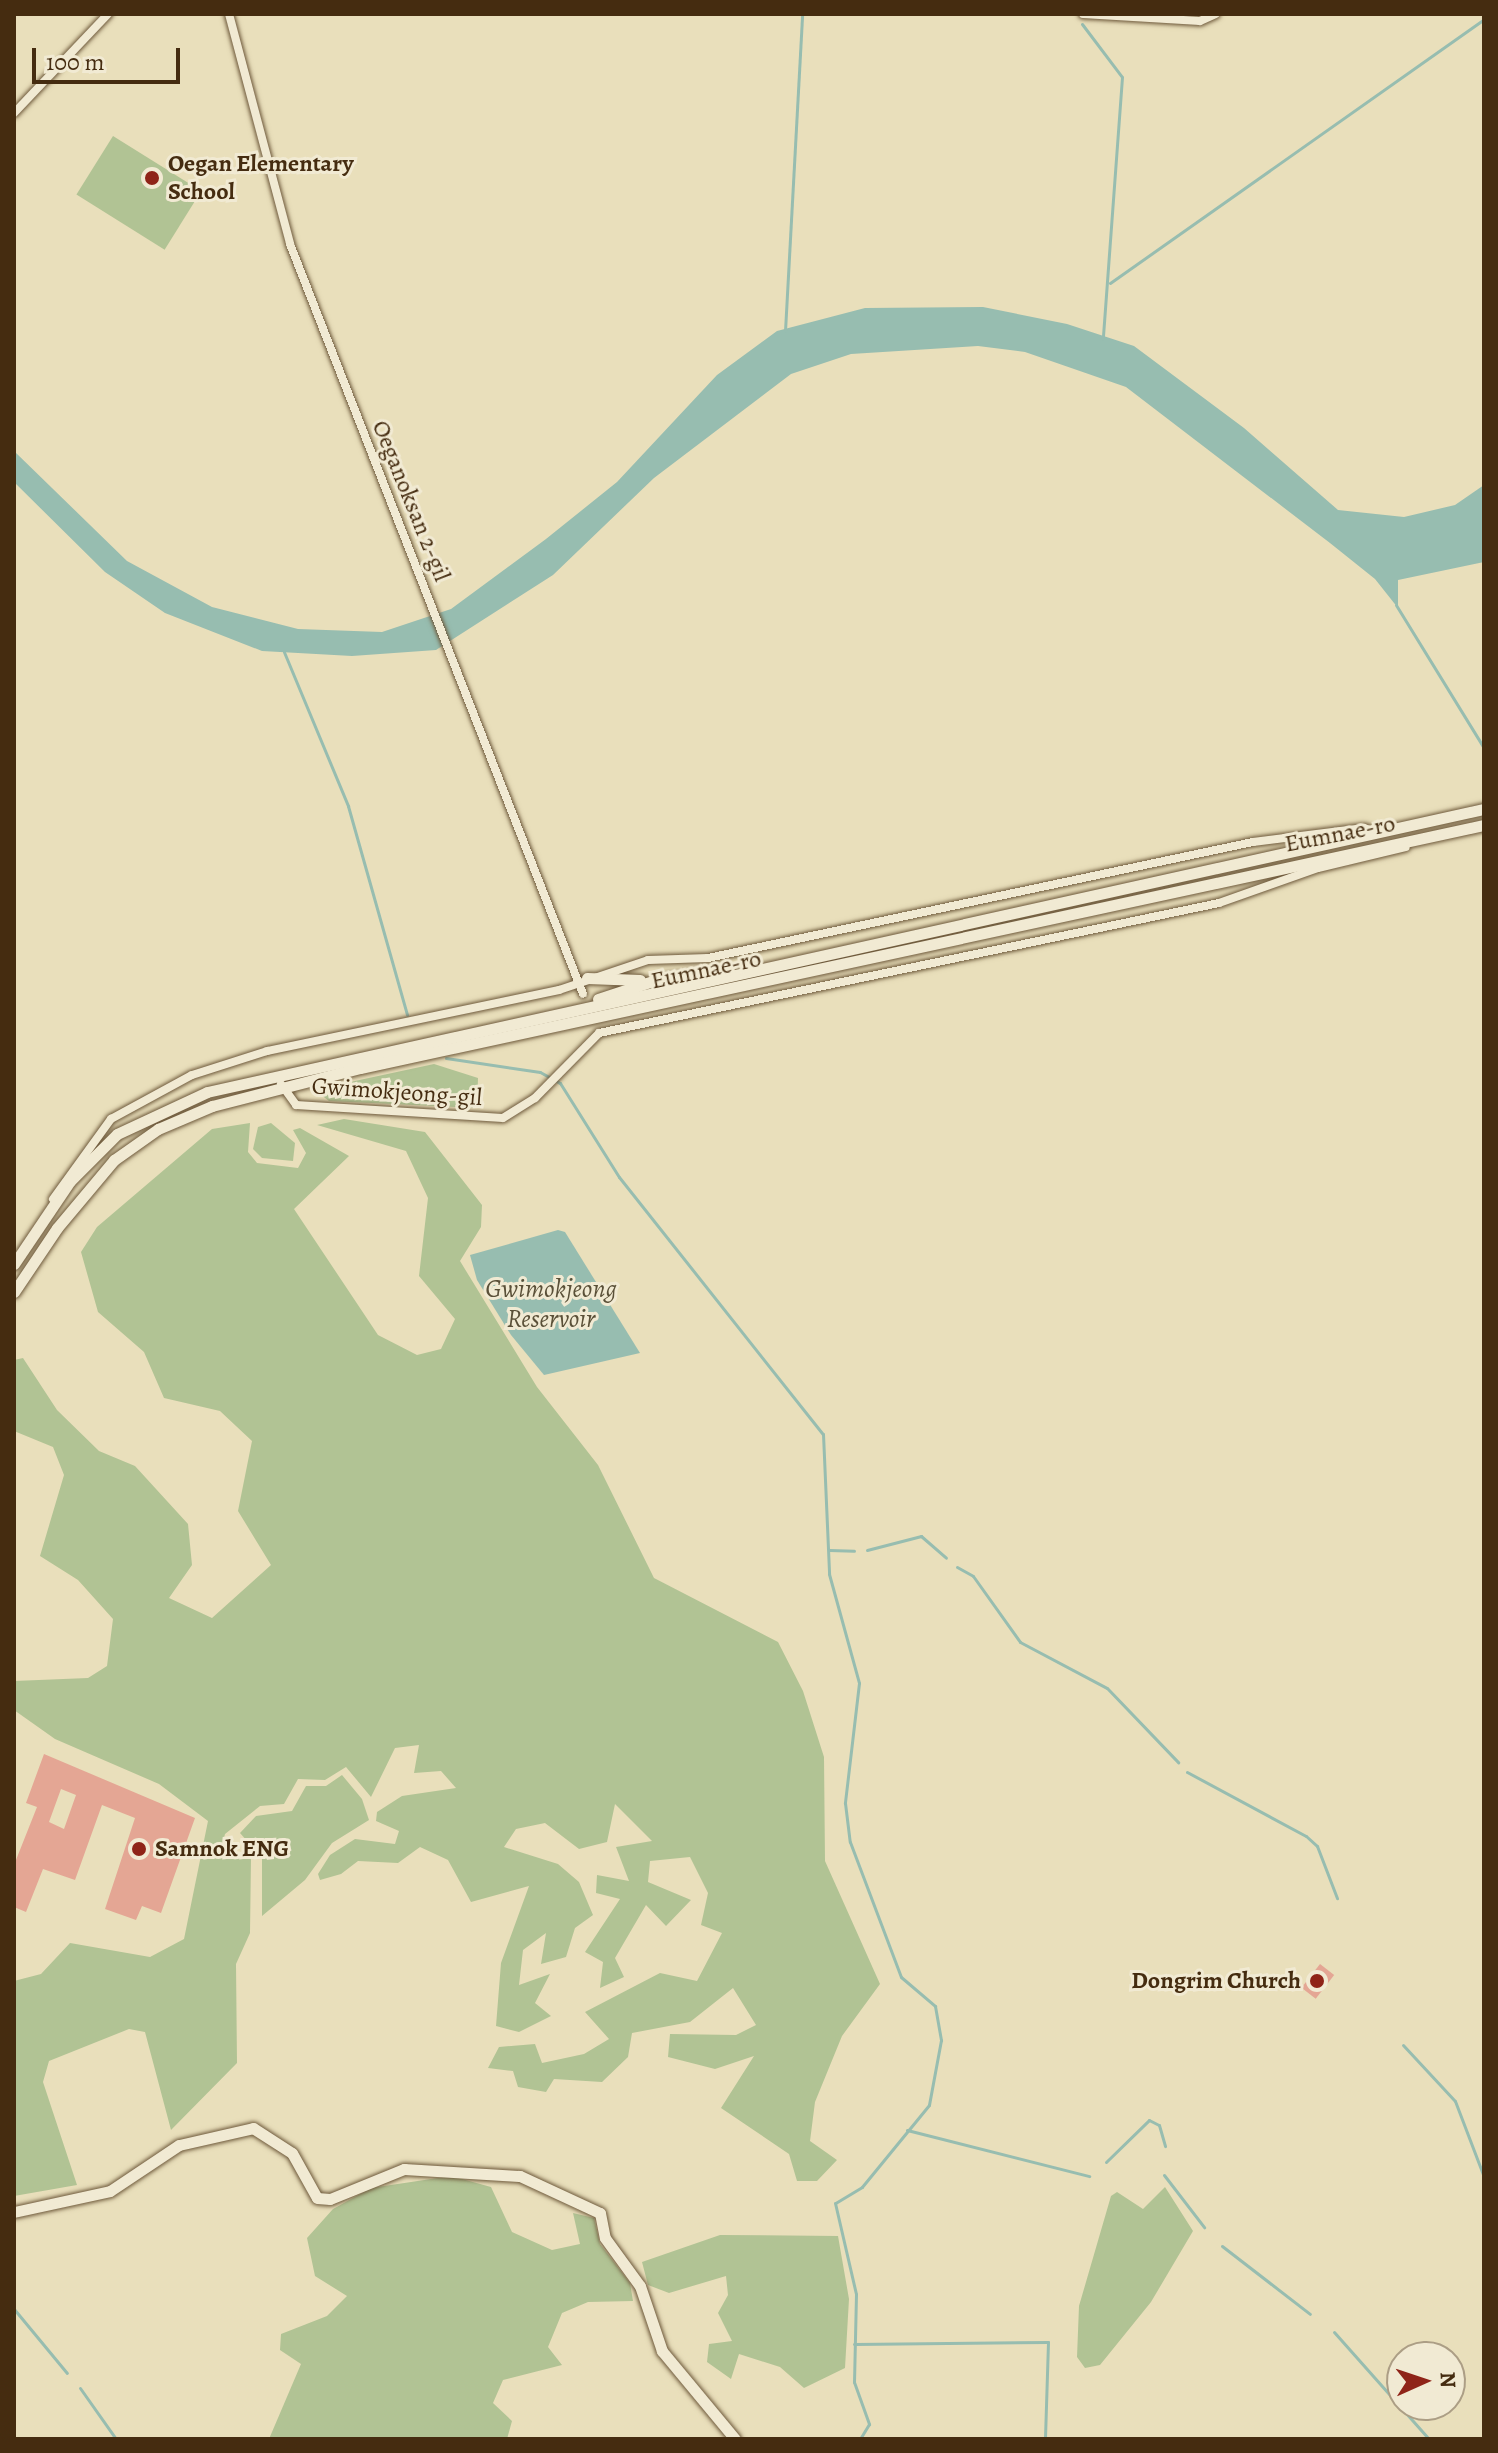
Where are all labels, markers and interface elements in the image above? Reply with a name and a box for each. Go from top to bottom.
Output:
scale bar [36,32,184,82]
text: 100 m [46,46,105,78]
place label: Oegan Elementary School [168,150,354,206]
marker: Oegan Elementary School [143,169,161,187]
street label: Oeganoksan 2-gil [366,416,456,586]
street label: Eumnae-ro [1282,809,1398,859]
street label: Eumnae-ro [648,944,764,996]
street label: Gwimokjeong-gil [311,1072,483,1112]
water label: Gwimokjeong Reservoir [485,1273,617,1334]
place label: Samnok ENG [155,1835,289,1863]
marker: Samnok ENG [130,1840,148,1858]
place label: Dongrim Church [1131,1967,1301,1995]
marker: Dongrim Church [1308,1972,1326,1990]
north arrow [1386,2341,1466,2421]
text: N [1433,2371,1463,2389]

